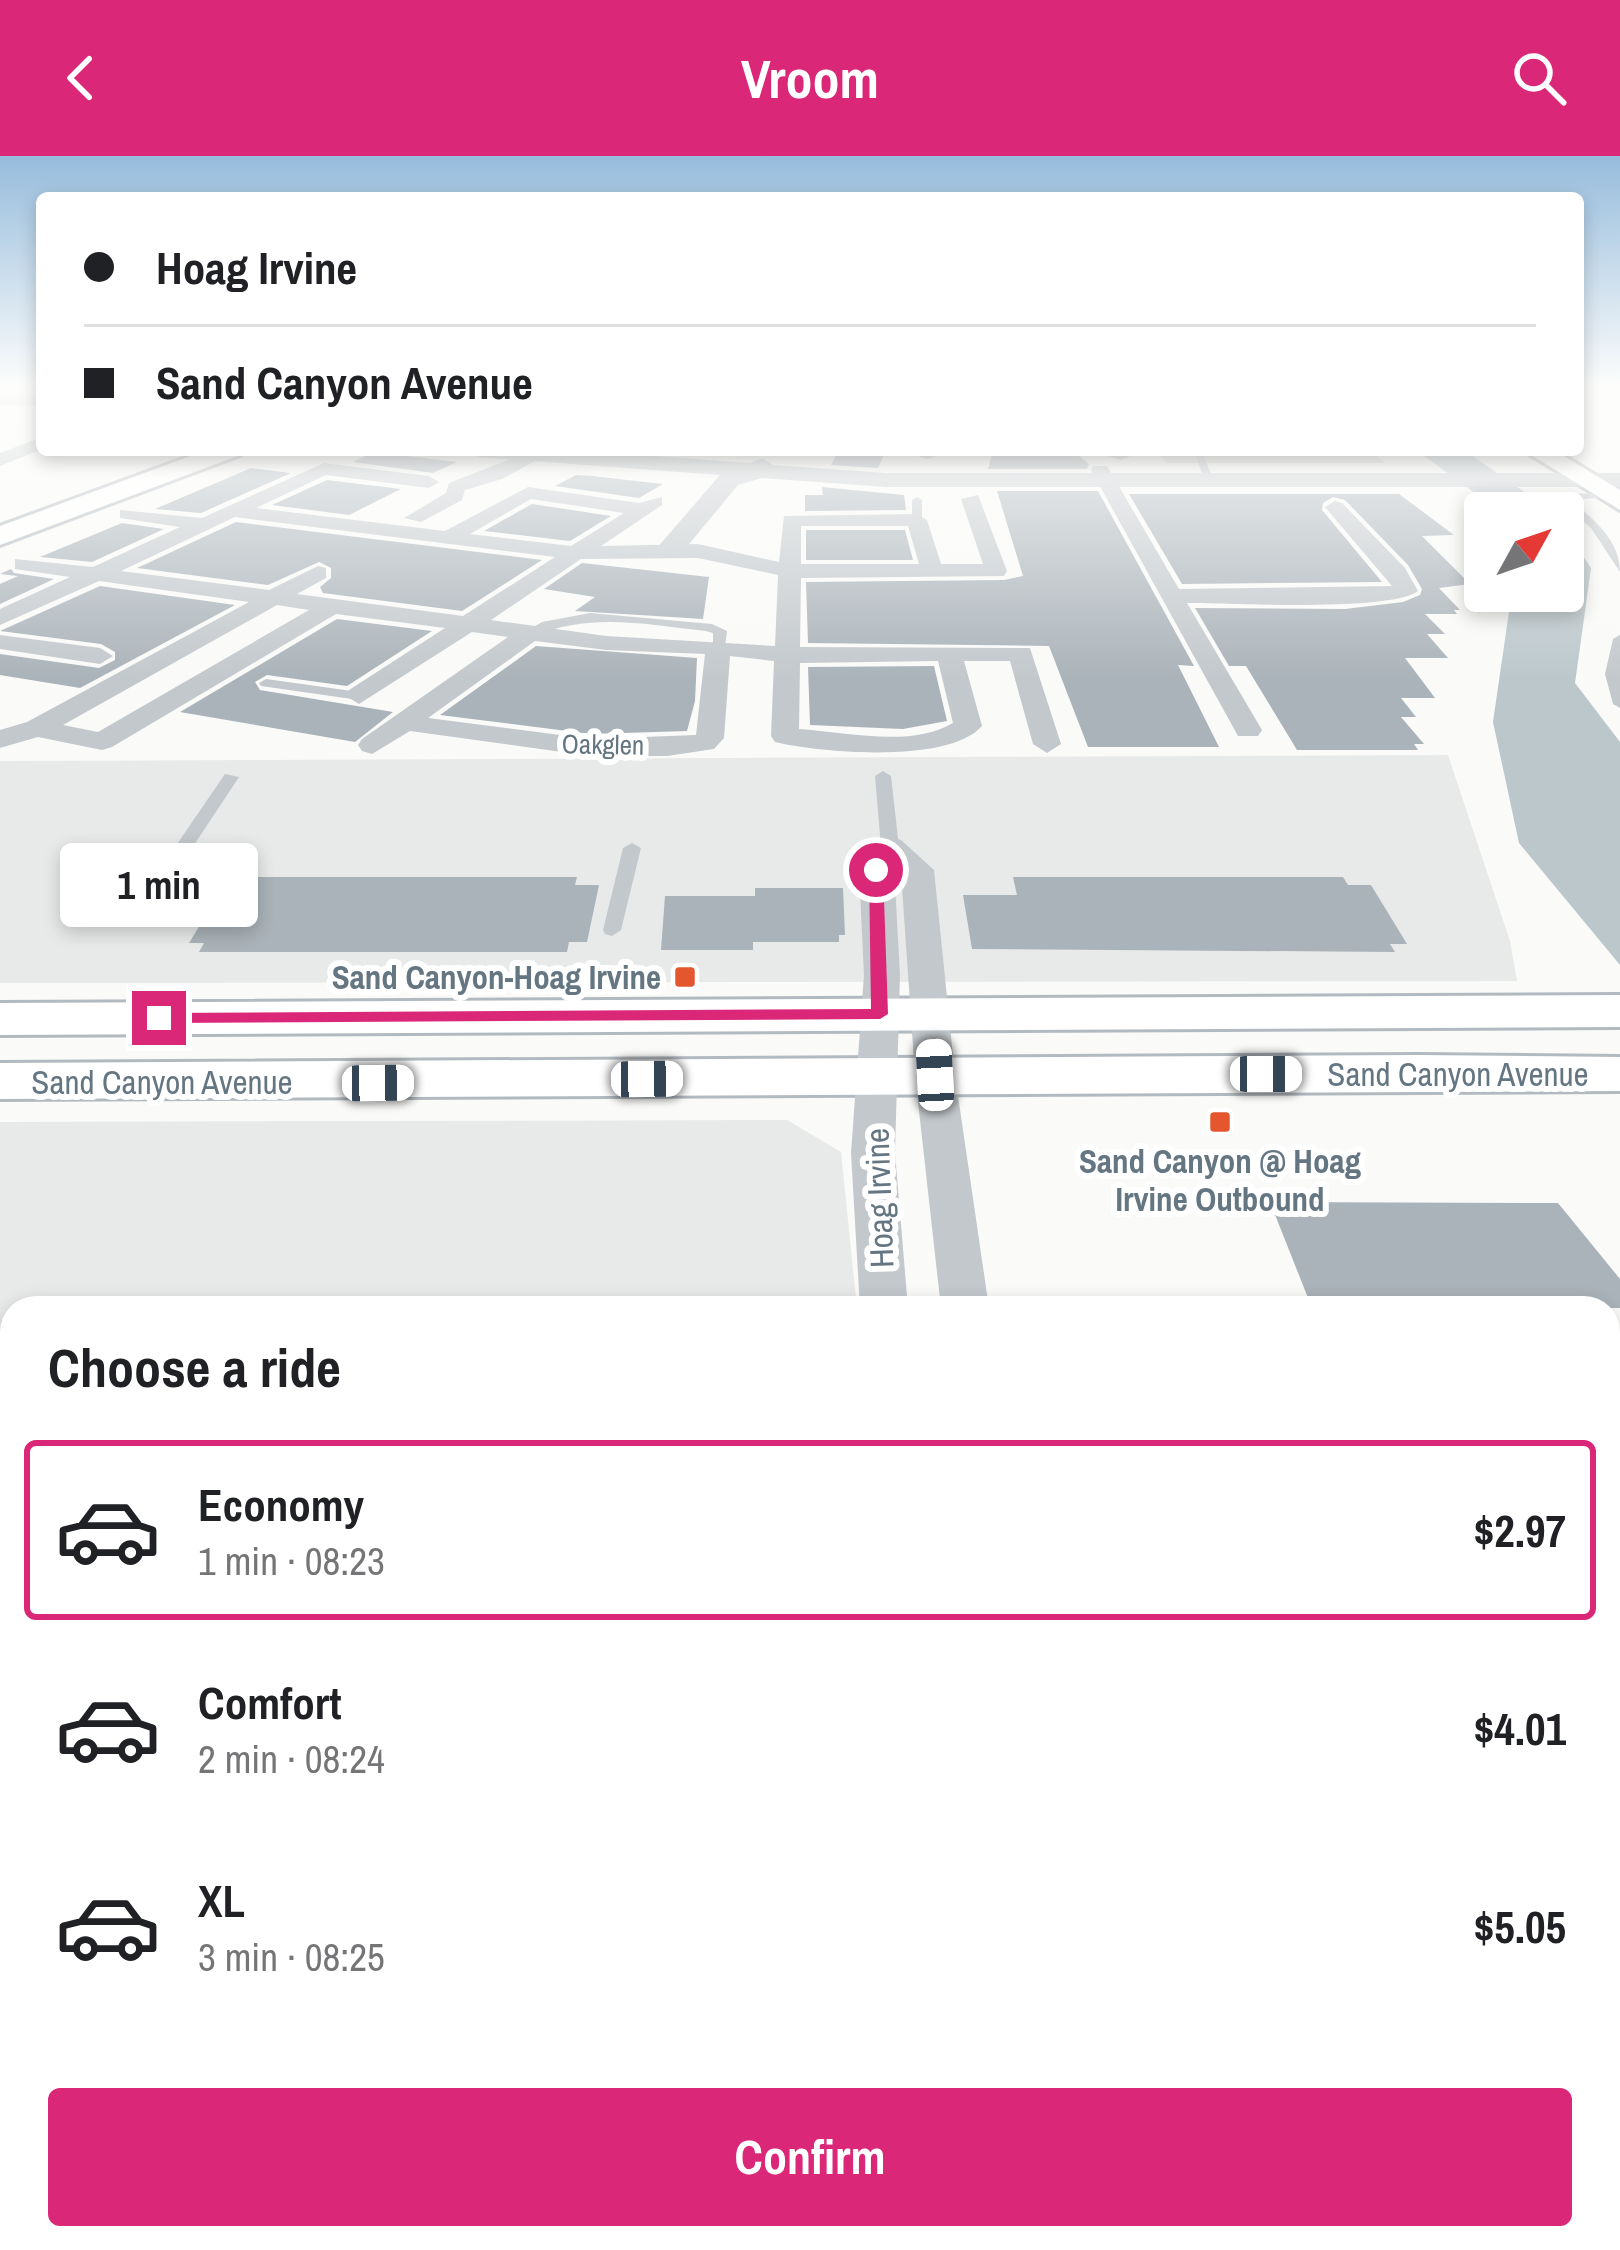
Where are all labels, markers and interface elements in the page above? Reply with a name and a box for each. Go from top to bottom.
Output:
text: Vroom [741,42,879,115]
icon: back [48,45,114,111]
icon: search [1506,45,1572,111]
text: Hoag Irvine [156,237,357,298]
text: Sand Canyon Avenue [156,352,533,413]
north arrow [1464,492,1584,612]
map controls [1464,492,1584,612]
street label: Oakglen [561,725,645,763]
route start [849,843,903,897]
callout: 1 min [60,844,258,928]
text: 1 min [117,859,201,911]
place label: Sand Canyon-Hoag Irvine [332,955,661,999]
marker: Sand Canyon-Hoag Irvine [672,964,698,990]
route end [132,991,186,1045]
car [915,1038,955,1112]
street label: Sand Canyon Avenue [1327,1052,1589,1096]
car [1230,1056,1302,1092]
street label: Sand Canyon Avenue [31,1060,293,1104]
car [611,1060,683,1098]
car [342,1064,414,1102]
marker: Sand Canyon @ Hoag Irvine Outbound [1207,1109,1233,1135]
street label: Hoag Irvine [855,1127,903,1269]
place label: Sand Canyon @ Hoag Irvine Outbound [1079,1139,1361,1221]
text: Choose a ride [48,1331,341,1404]
text: Economy [198,1474,364,1535]
icon: car [54,1476,162,1584]
text: $2.97 [1474,1500,1566,1561]
text: 1 min · 08:23 [198,1535,385,1587]
text: Comfort [198,1672,341,1733]
icon: car [54,1674,162,1782]
text: $4.01 [1474,1698,1566,1759]
text: 2 min · 08:24 [198,1733,385,1785]
text: XL [198,1870,245,1931]
icon: car [54,1872,162,1980]
text: $5.05 [1474,1896,1566,1957]
text: 3 min · 08:25 [198,1931,385,1983]
button: Confirm [48,2088,1572,2226]

